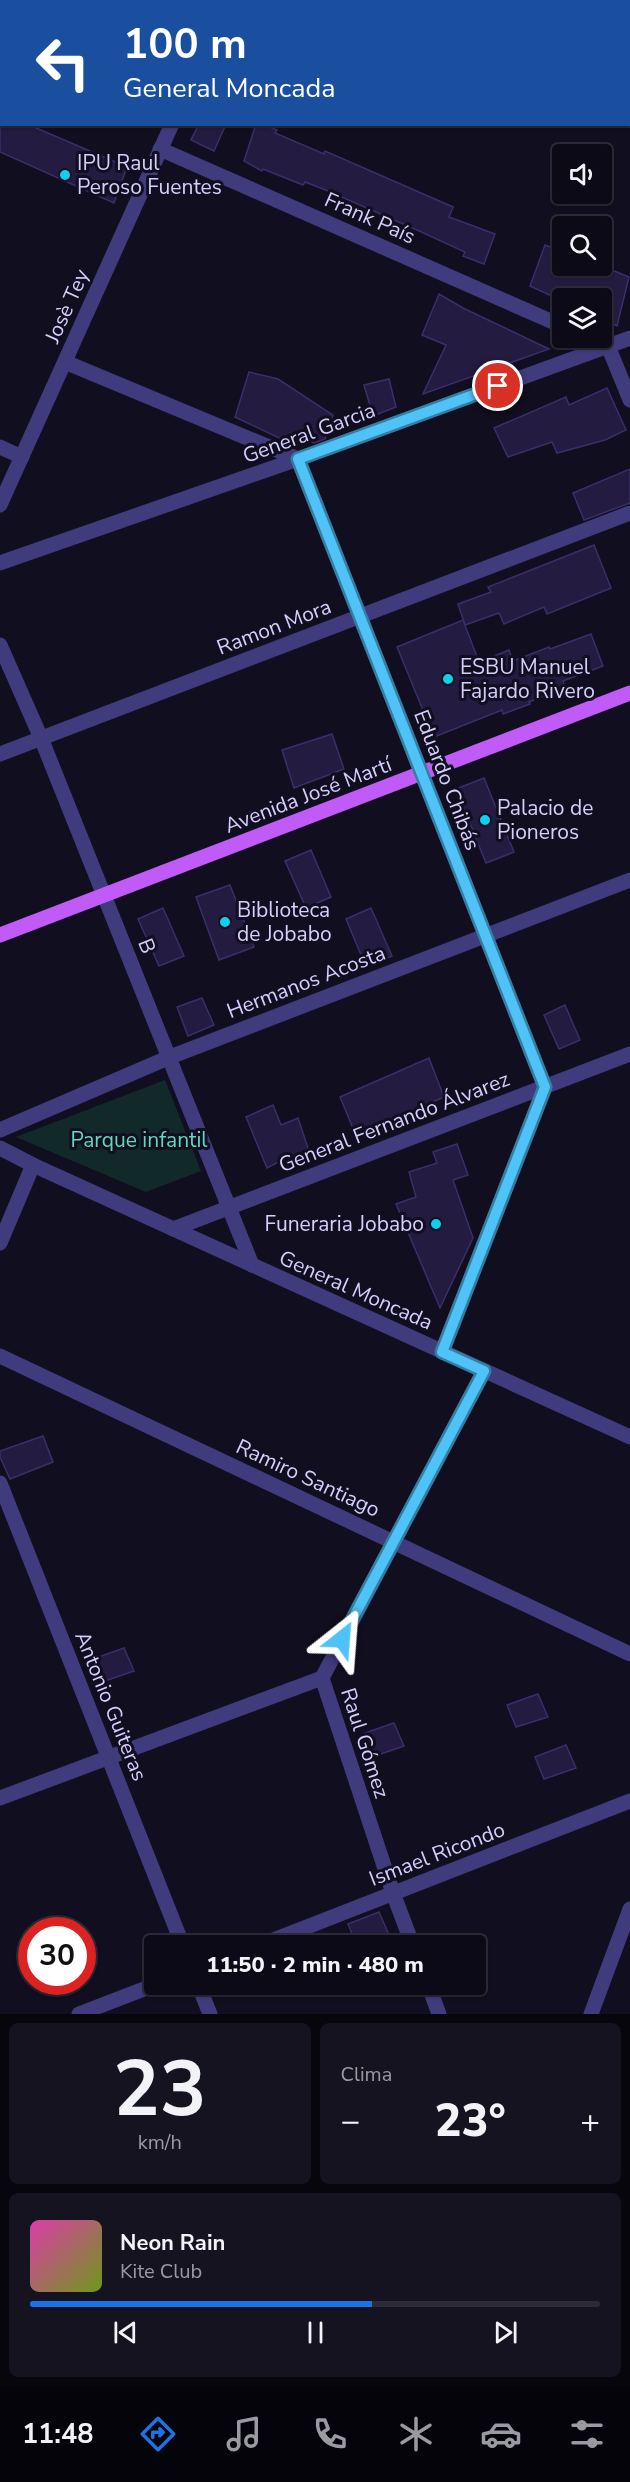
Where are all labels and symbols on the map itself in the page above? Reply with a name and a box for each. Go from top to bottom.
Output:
place label: IPU Raul Peroso Fuentes [77,149,222,201]
marker: IPU Raul Peroso Fuentes [58,168,72,182]
street label: Frank País [320,186,420,250]
street label: Josè Tey [38,264,96,348]
pin [472,360,523,411]
street label: General Garcia [239,396,379,470]
street label: Ramon Mora [213,592,335,662]
place label: ESBU Manuel Fajardo Rivero [460,653,595,705]
marker: ESBU Manuel Fajardo Rivero [441,672,455,686]
street label: Eduardo Chibás [407,706,487,854]
street label: Avenida José Martí [221,750,397,840]
place label: Palacio de Pioneros [497,794,593,846]
marker: Palacio de Pioneros [478,813,492,827]
place label: Biblioteca de Jobabo [237,896,332,948]
marker: Biblioteca de Jobabo [218,915,232,929]
street label: B [131,934,163,958]
street label: Hermanos Acosta [223,939,389,1025]
street label: General Fernando Álvarez [275,1065,514,1179]
park label: Parque infantil [70,1126,208,1154]
place label: Funeraria Jobabo [265,1210,424,1238]
marker: Funeraria Jobabo [429,1217,443,1231]
street label: General Moncada [275,1244,437,1336]
street label: Ramiro Santiago [231,1432,385,1524]
position arrow [310,1607,374,1671]
street label: Antonio Guiteras [68,1627,154,1785]
street label: Raul Gómez [334,1684,396,1802]
street label: Ismael Ricondo [365,1815,509,1893]
speed limit sign: 30 [18,1917,96,1995]

